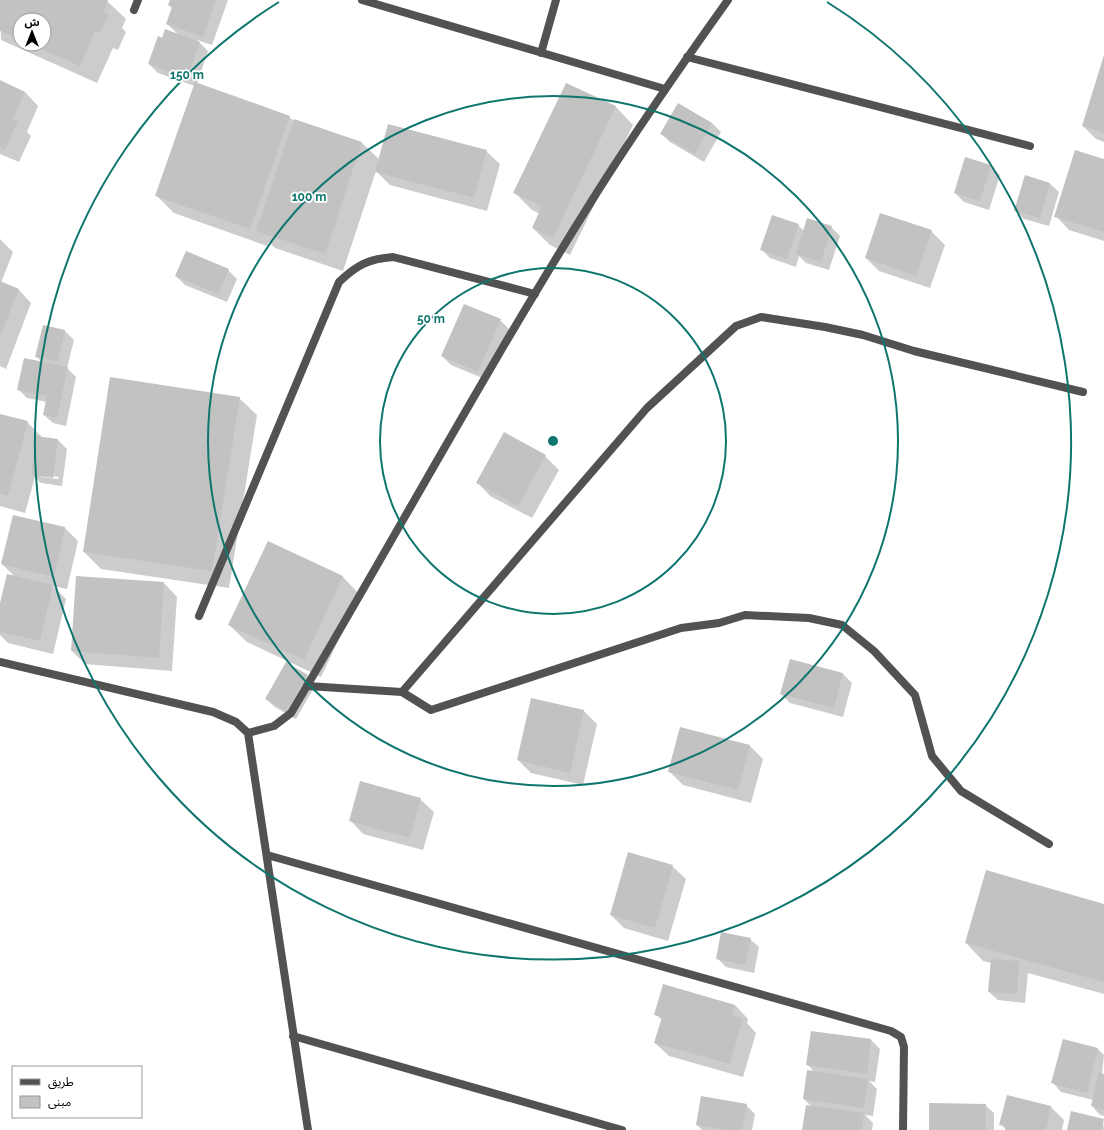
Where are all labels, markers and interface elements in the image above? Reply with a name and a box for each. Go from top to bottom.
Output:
north arrow [12,12,52,52]
text: ش [24,16,40,29]
text: 150 m [170,68,204,82]
text: 100 m [292,190,326,204]
text: 50 m [417,312,445,326]
centre of rings [546,434,560,448]
legend [12,1066,142,1118]
text: طريق [48,1075,74,1090]
text: مبنى [48,1095,71,1109]

